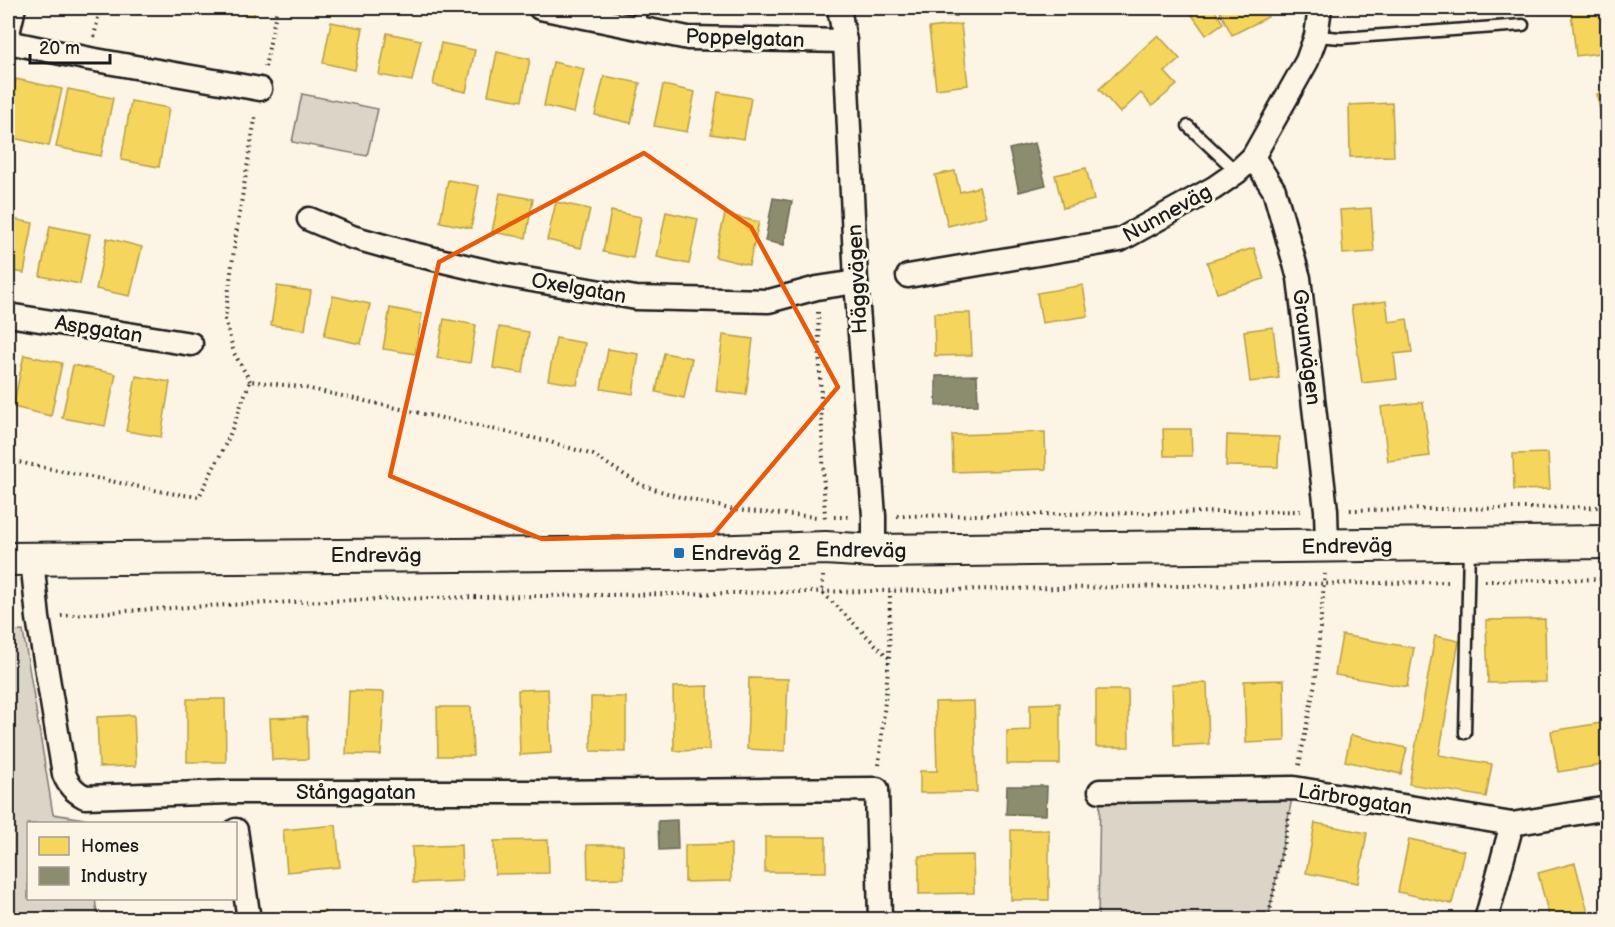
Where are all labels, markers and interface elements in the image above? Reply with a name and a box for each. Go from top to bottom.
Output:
street label: Poppelgatan [685,24,805,53]
scale bar [30,27,110,65]
text: 20 m [39,38,80,59]
street label: Nunneväg [1119,179,1216,248]
street label: Häggvägen [842,224,873,334]
street label: Oxelgatan [530,268,628,309]
street label: Graunvägen [1287,288,1326,406]
street label: Aspgatan [53,310,144,349]
street label: Endreväg [1301,533,1393,560]
street label: Endreväg [815,537,907,564]
place label: Endreväg 2 [691,541,801,566]
street label: Endreväg [330,543,422,568]
marker: Endreväg 2 [672,546,686,560]
street label: Lärbrogatan [1296,778,1414,821]
street label: Stångagatan [296,780,416,805]
legend [27,822,237,900]
text: Homes [81,836,139,857]
text: Industry [81,866,148,887]

